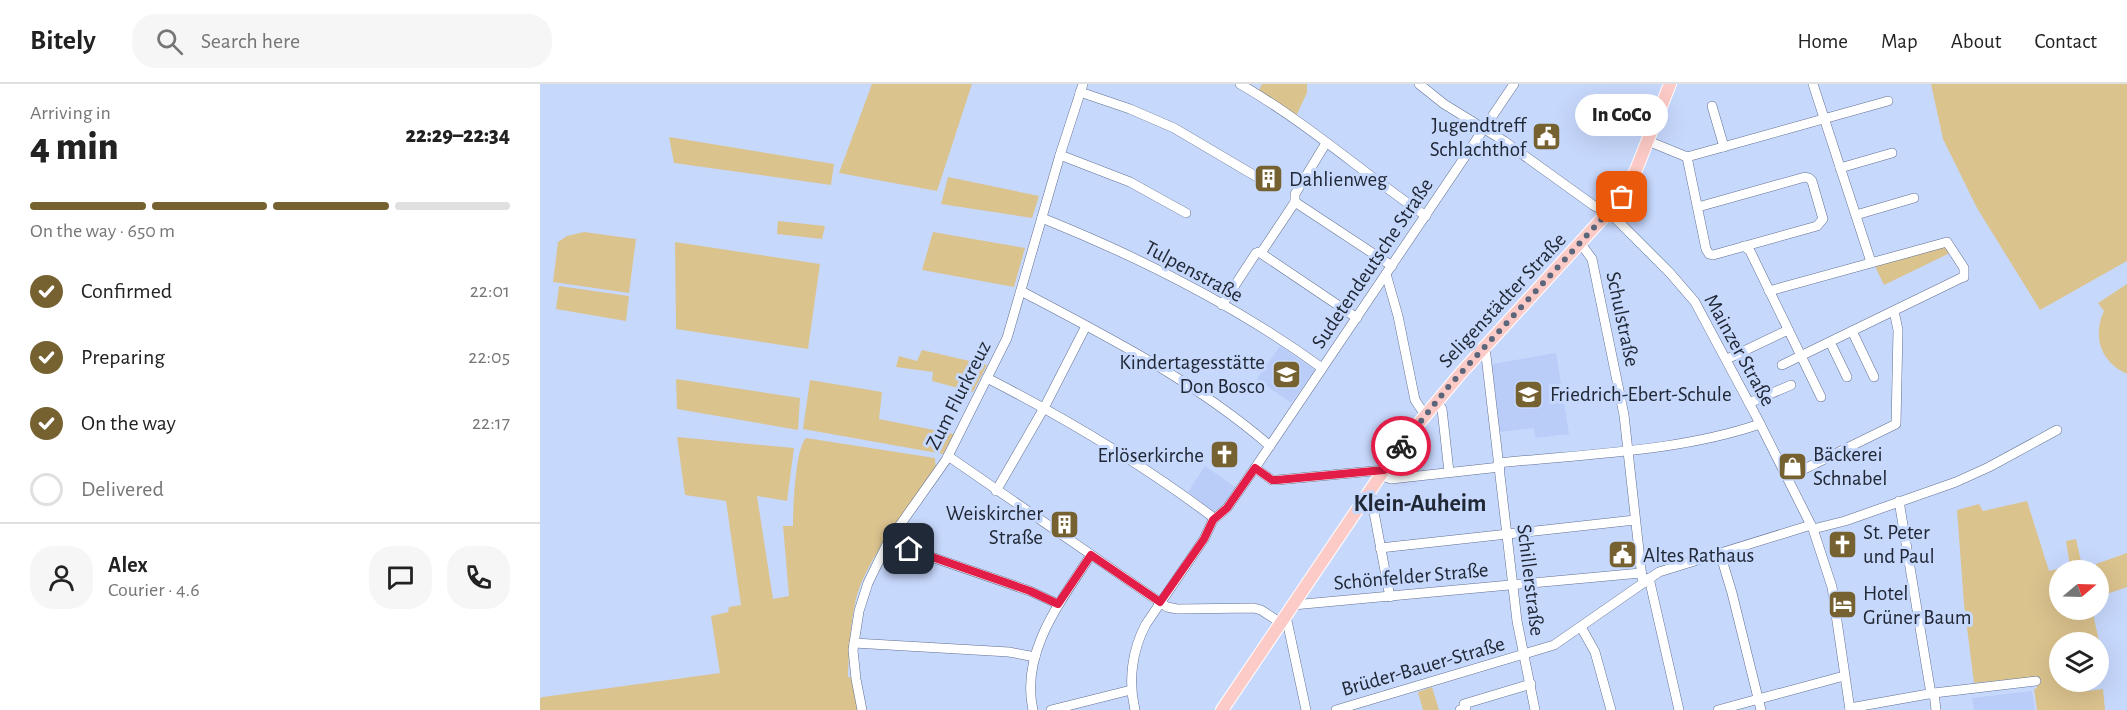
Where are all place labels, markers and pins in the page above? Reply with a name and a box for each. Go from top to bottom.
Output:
callout: In CoCo [1576,95,1668,137]
place label: Jugendtreff Schlachthof [1430,115,1528,160]
public building icon: Jugendtreff Schlachthof [1531,121,1563,153]
building icon: Dahlienweg [1252,163,1284,195]
place label: Dahlienweg [1289,169,1388,190]
pin [1596,171,1647,222]
place label: Kindertagesstätte Don Bosco [1119,352,1265,397]
school or university icon: Kindertagesstätte Don Bosco [1270,358,1302,390]
school or university icon: Friedrich-Ebert-Schule [1513,378,1545,410]
place label: Friedrich-Ebert-Schule [1550,384,1732,405]
church icon: Erlöserkirche [1209,439,1241,471]
place label: Bäckerei Schnabel [1813,444,1888,489]
place label: Erlöserkirche [1097,445,1204,466]
shop icon: Bäckerei Schnabel [1776,450,1808,482]
place label: Weiskircher Straße [946,503,1043,548]
building icon: Weiskircher Straße [1048,509,1080,541]
place label: St. Peter und Paul [1863,522,1935,567]
pin [883,523,934,574]
church icon: St. Peter und Paul [1826,528,1858,560]
public building icon: Altes Rathaus [1606,539,1638,571]
place label: Altes Rathaus [1643,545,1754,566]
place label: Hotel Grüner Baum [1863,583,1972,628]
hotel icon: Hotel Grüner Baum [1826,589,1858,621]

